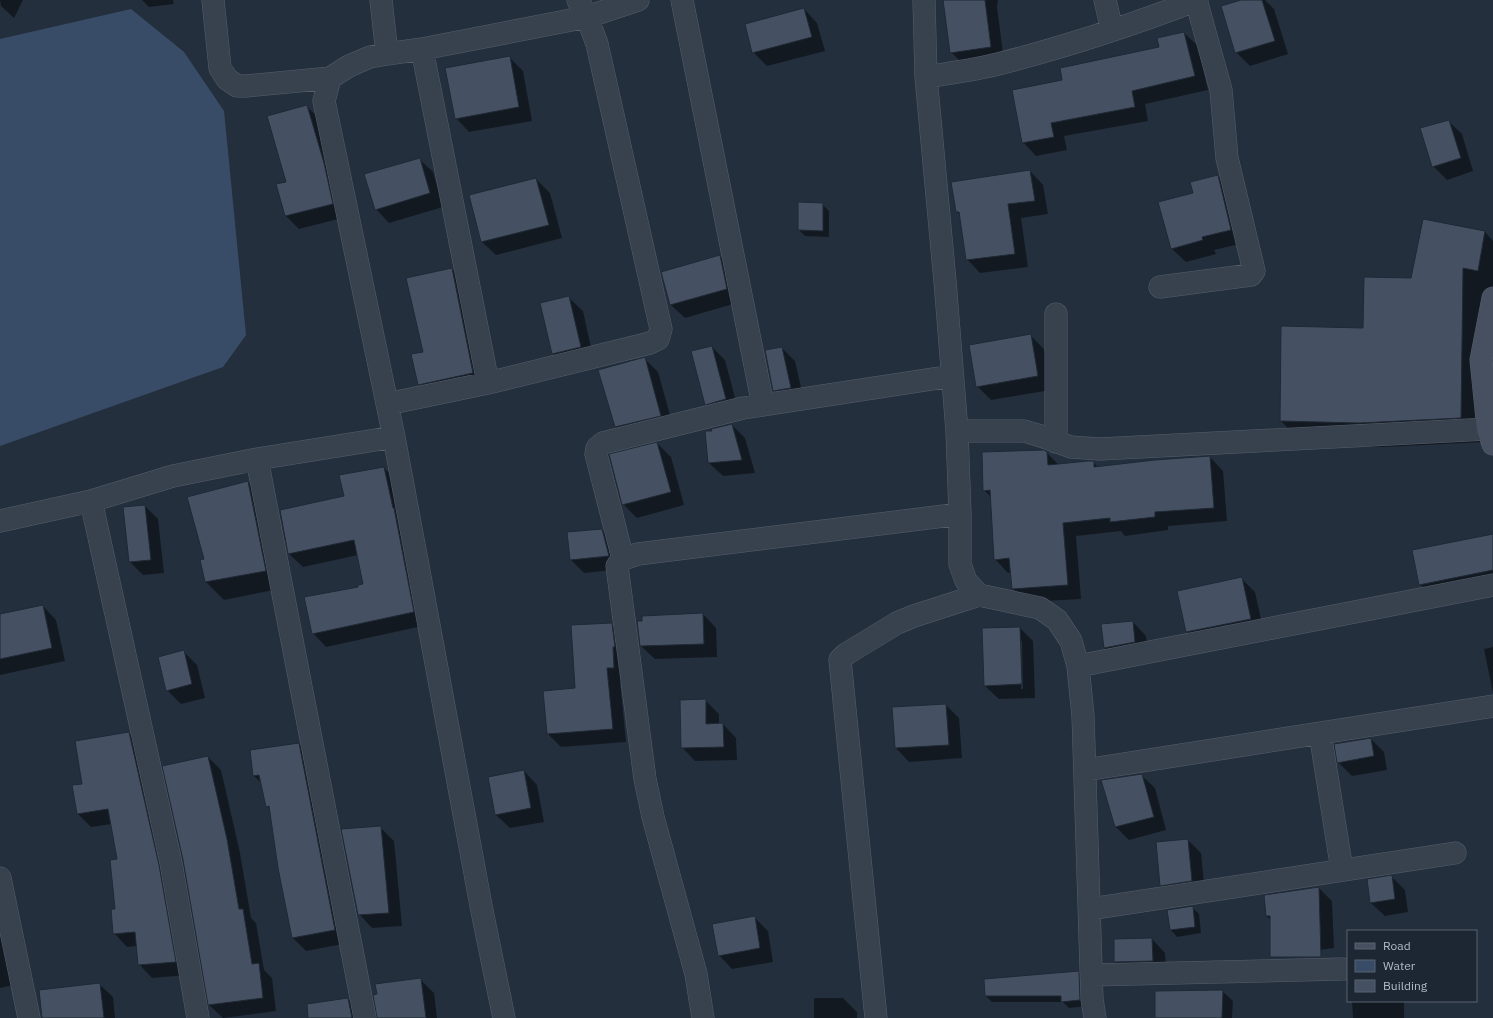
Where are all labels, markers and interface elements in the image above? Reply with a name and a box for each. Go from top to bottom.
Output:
legend [1347,930,1477,1002]
text: Road [1383,938,1411,953]
text: Water [1383,958,1416,973]
text: Building [1383,978,1428,993]

